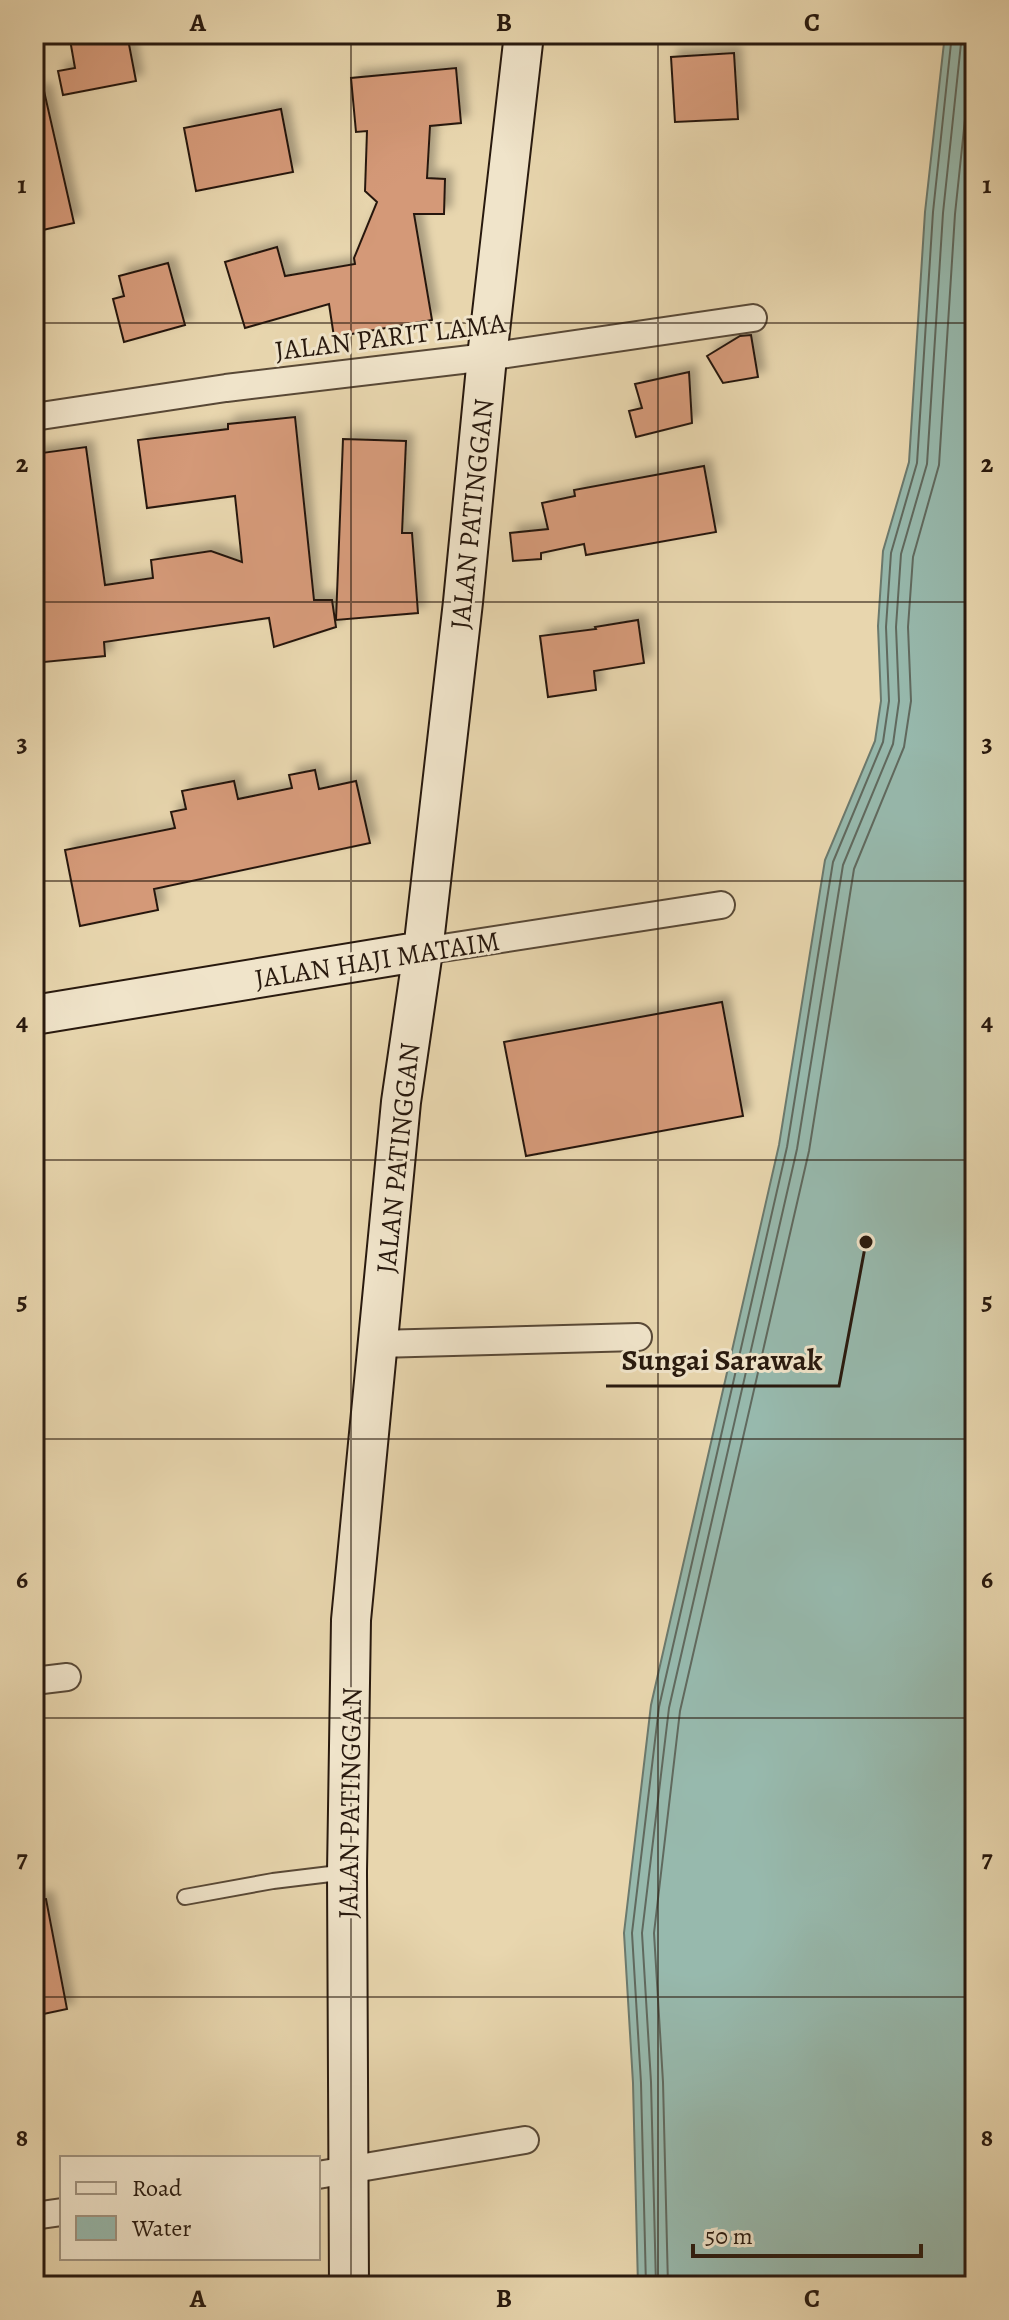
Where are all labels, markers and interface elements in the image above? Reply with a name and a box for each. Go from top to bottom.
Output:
text: A [189,5,207,40]
text: B [496,5,512,40]
text: C [804,5,820,40]
text: 1 [17,167,27,202]
text: 1 [982,167,992,202]
street label: JALAN PARIT LAMA [273,304,508,370]
street label: JALAN PATINGGAN [441,397,503,631]
text: 2 [16,446,29,481]
text: 2 [981,446,994,481]
text: 3 [16,725,28,760]
text: 3 [981,725,993,760]
street label: JALAN HAJI MATAIM [252,922,502,998]
text: 4 [16,1004,28,1039]
text: 4 [981,1004,993,1039]
street label: JALAN PATINGGAN [367,1041,429,1275]
text: 5 [16,1283,28,1318]
text: 5 [981,1283,993,1318]
callout: Sungai Sarawak [606,1332,839,1386]
text: Sungai Sarawak [622,1340,823,1380]
text: 6 [16,1562,28,1597]
text: 6 [981,1562,993,1597]
street label: JALAN PATINGGAN [329,1687,371,1919]
text: 7 [16,1841,28,1876]
text: 7 [981,1841,993,1876]
text: 8 [16,2120,28,2155]
text: 8 [981,2120,993,2155]
legend [60,2156,320,2260]
text: Road [132,2172,182,2204]
scale bar [693,2208,921,2258]
text: Water [131,2212,192,2244]
text: 50 m [705,2220,753,2252]
text: A [189,2281,207,2316]
text: B [496,2281,512,2316]
text: C [804,2281,820,2316]

